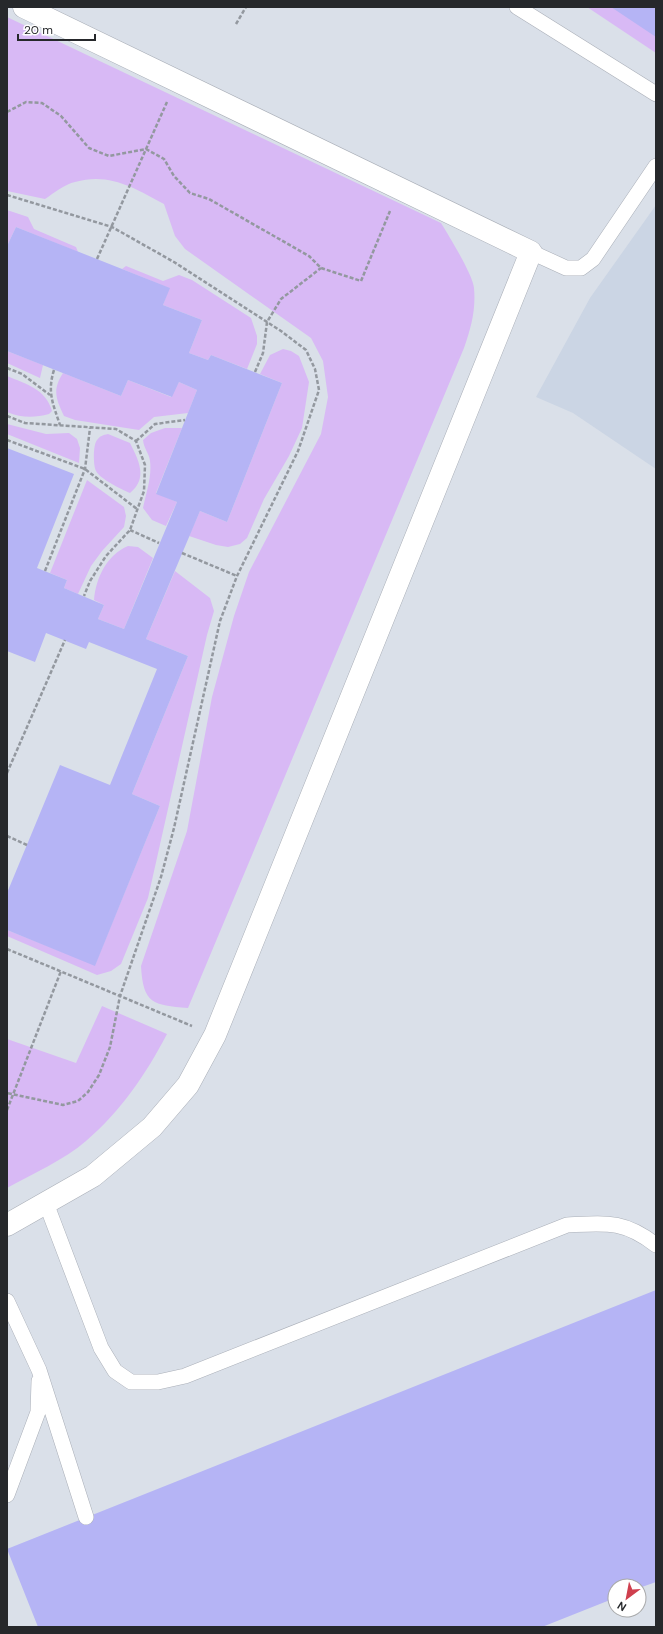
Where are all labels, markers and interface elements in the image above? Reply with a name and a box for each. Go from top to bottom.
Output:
scale bar [18,16,95,42]
text: 20 m [24,22,53,38]
north arrow [607,1578,647,1618]
text: N [615,1598,629,1615]

